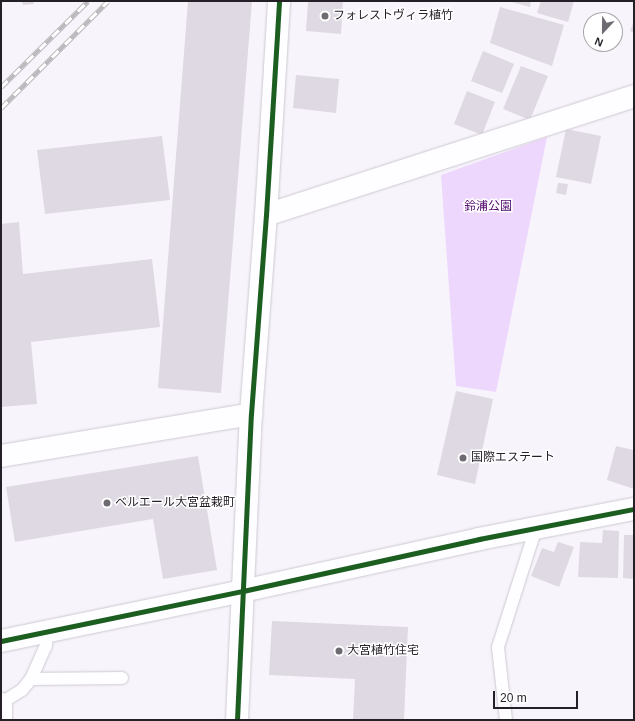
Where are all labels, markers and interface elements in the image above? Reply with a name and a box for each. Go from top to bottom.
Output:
place label: フォレストヴィラ植竹 [333,9,453,23]
marker: フォレストヴィラ植竹 [320,11,330,21]
north arrow [583,12,623,52]
text: N [593,35,605,49]
park label: 鈴浦公園 [464,200,512,214]
place label: 国際エステート [471,451,555,465]
marker: 国際エステート [458,453,468,463]
place label: ベルエール大宮盆栽町 [115,496,235,510]
marker: ベルエール大宮盆栽町 [102,498,112,508]
place label: 大宮植竹住宅 [347,644,419,658]
marker: 大宮植竹住宅 [334,646,344,656]
scale bar [495,683,580,709]
text: 20 m [500,691,527,705]

